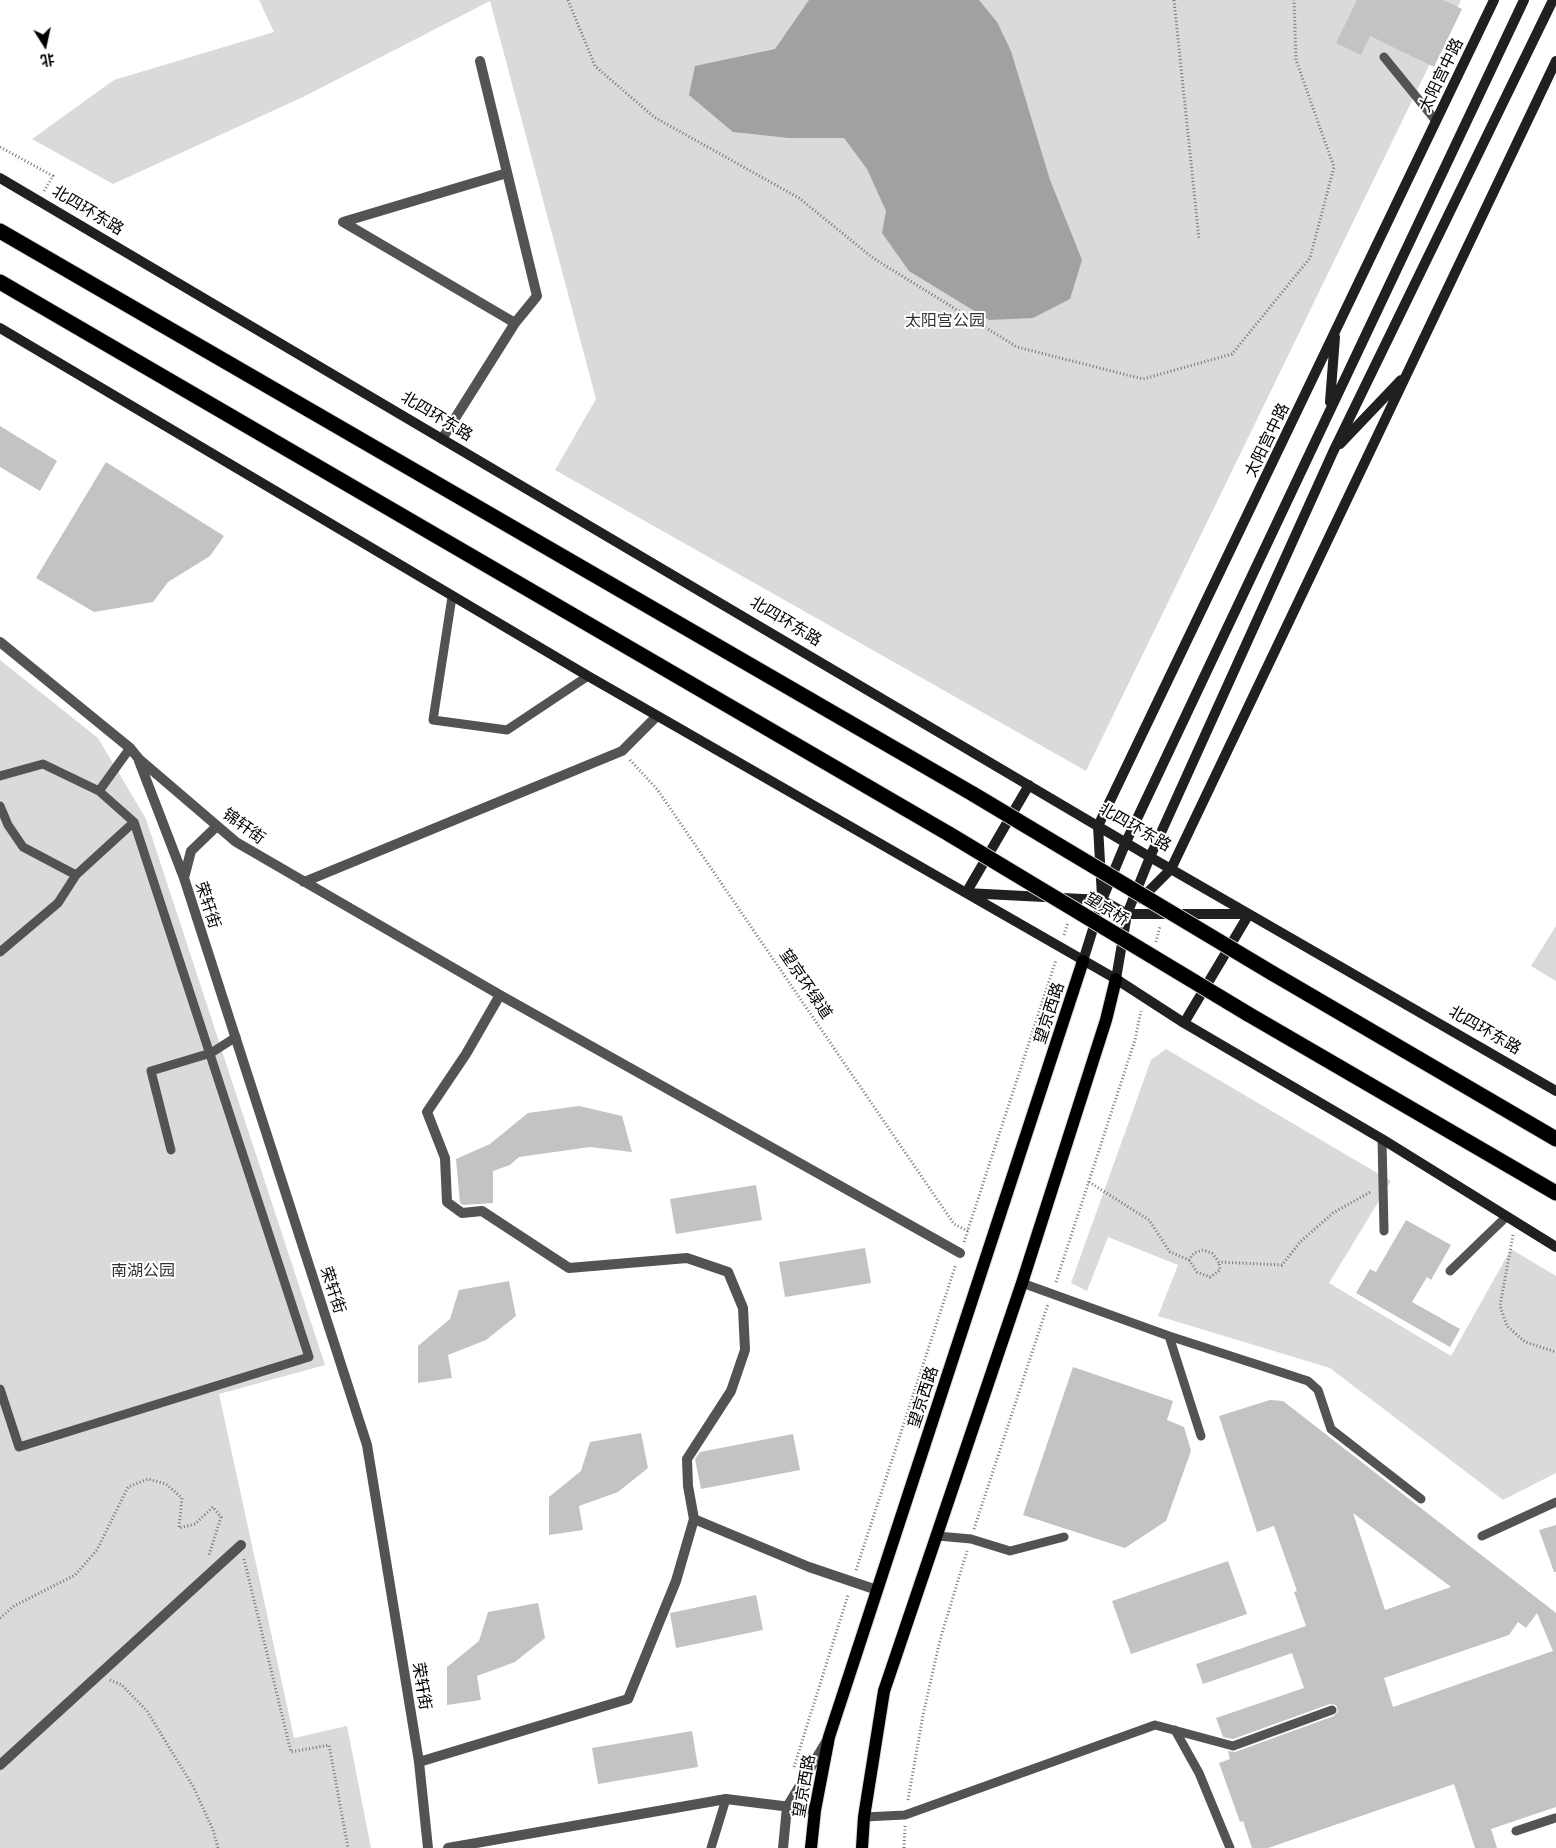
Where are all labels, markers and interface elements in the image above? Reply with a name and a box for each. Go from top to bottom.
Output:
north arrow [20,20,70,70]
street label: 太阳宫中路 [1415,35,1467,115]
text: 北 [39,51,56,70]
street label: 北四环东路 [49,181,127,239]
park label: 太阳宫公园 [905,311,985,331]
street label: 北四环东路 [398,387,476,445]
street label: 太阳宫中路 [1241,400,1293,480]
street label: 北四环东路 [747,592,825,650]
street label: 北四环东路 [1096,799,1174,855]
street label: 锦轩街 [219,804,269,848]
street label: 荣轩街 [191,879,225,931]
street label: 望京桥 [1081,888,1133,930]
street label: 望京环绿道 [776,945,836,1023]
street label: 望京西路 [1030,980,1068,1046]
street label: 北四环东路 [1446,1002,1524,1058]
park label: 南湖公园 [111,1261,175,1281]
street label: 荣轩街 [316,1264,350,1316]
street label: 望京西路 [904,1364,942,1430]
street label: 荣轩街 [409,1661,435,1711]
street label: 望京西路 [789,1753,819,1819]

